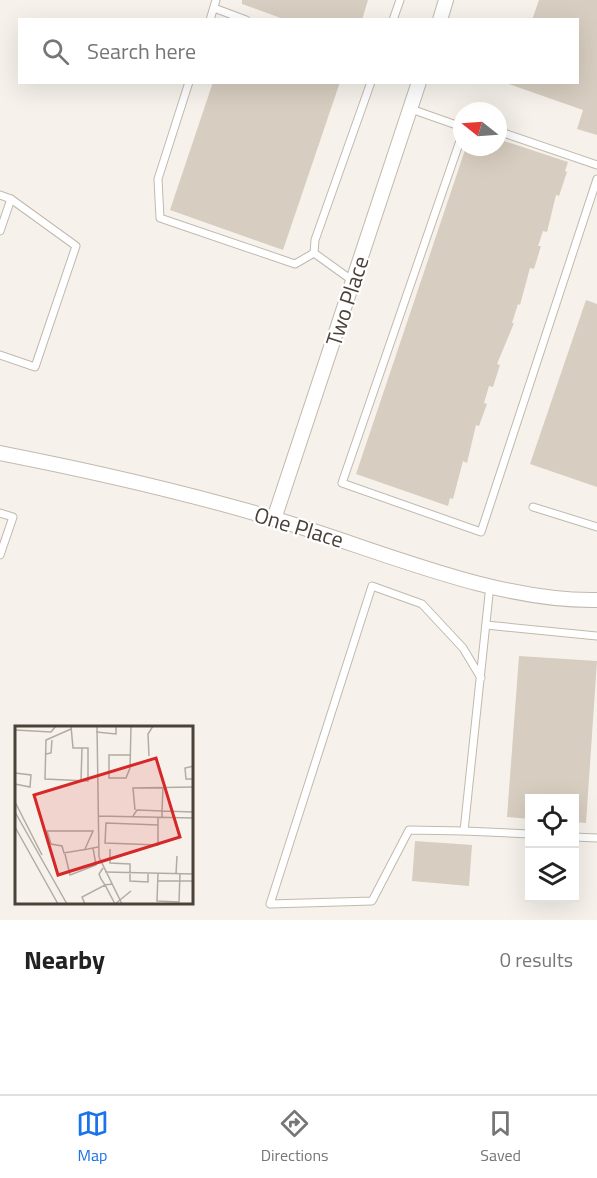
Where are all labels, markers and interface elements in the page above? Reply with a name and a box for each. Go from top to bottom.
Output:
search box [18,18,579,84]
text: Search here [87,34,196,68]
icon: search [39,35,72,68]
north arrow [453,102,507,156]
street label: Two Place [316,252,378,350]
street label: One Place [250,497,348,557]
inset map [15,726,194,905]
map controls [525,794,579,902]
button: locate [525,794,579,848]
button: layers [525,848,579,902]
text: Nearby [24,940,105,979]
text: 0 results [500,944,573,975]
tab: Map [76,1107,109,1167]
tab: Directions [261,1107,329,1167]
tab: Saved [480,1107,521,1167]

